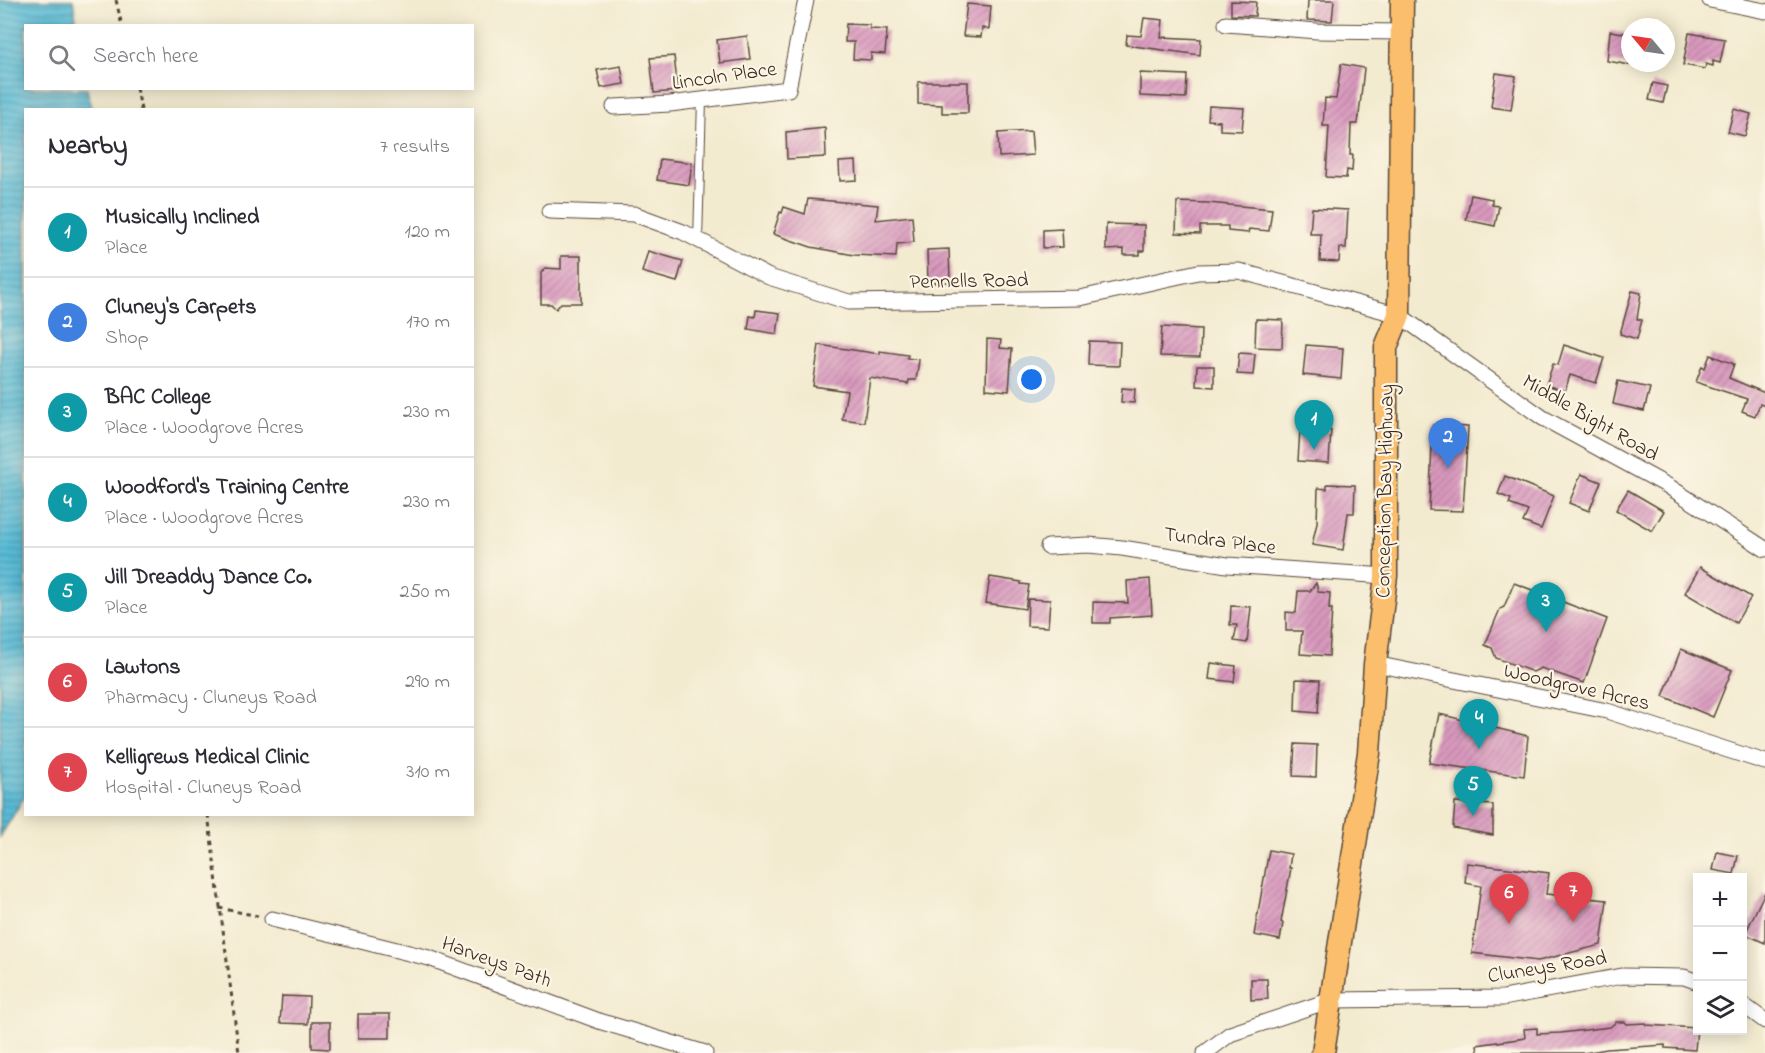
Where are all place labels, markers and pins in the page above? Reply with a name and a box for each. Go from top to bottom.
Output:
pin: 1 [1294,400,1334,450]
pin: 2 [1428,418,1468,468]
pin: 3 [1526,582,1566,632]
pin: 4 [1460,700,1498,749]
pin: 5 [1454,766,1492,816]
pin: 7 [1554,872,1592,922]
pin: 6 [1490,874,1528,924]

